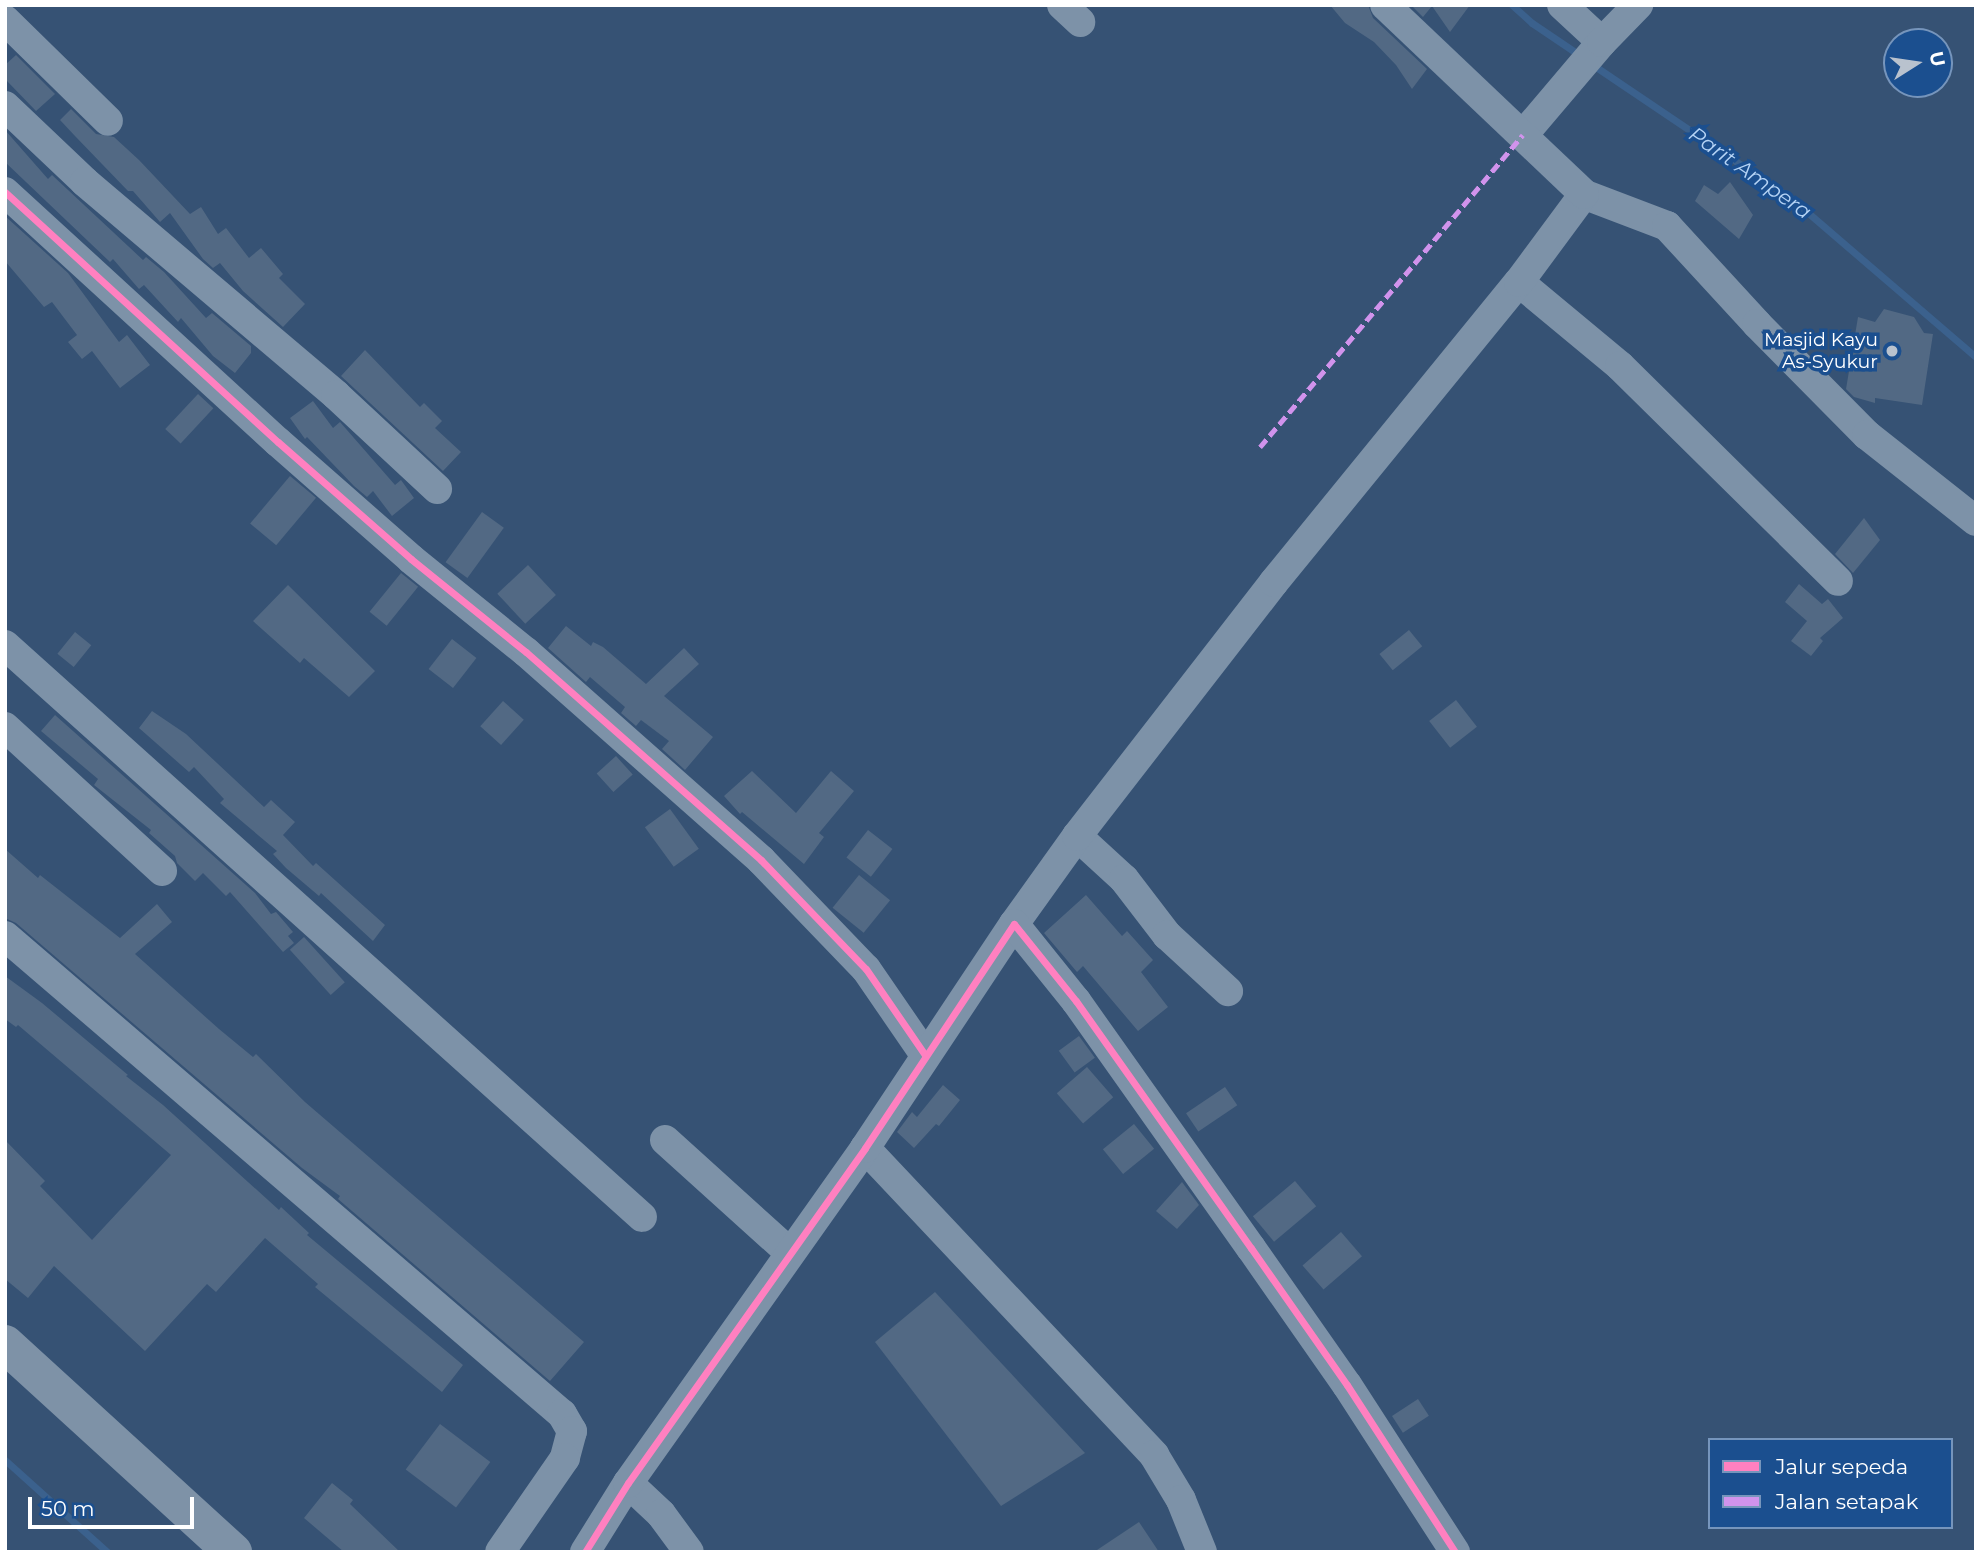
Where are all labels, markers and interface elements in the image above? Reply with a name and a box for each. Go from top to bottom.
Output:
north arrow [1883,28,1953,98]
text: U [1924,49,1950,69]
water label: Parit Ampera [1684,121,1816,225]
place label: Masjid Kayu As-Syukur [1764,329,1878,373]
marker: Masjid Kayu As-Syukur [1884,343,1900,359]
legend [1708,1438,1953,1529]
text: Jalur sepeda [1775,1454,1908,1479]
scale bar [32,1484,198,1528]
text: Jalan setapak [1775,1489,1918,1514]
text: 50 m [41,1496,95,1521]

